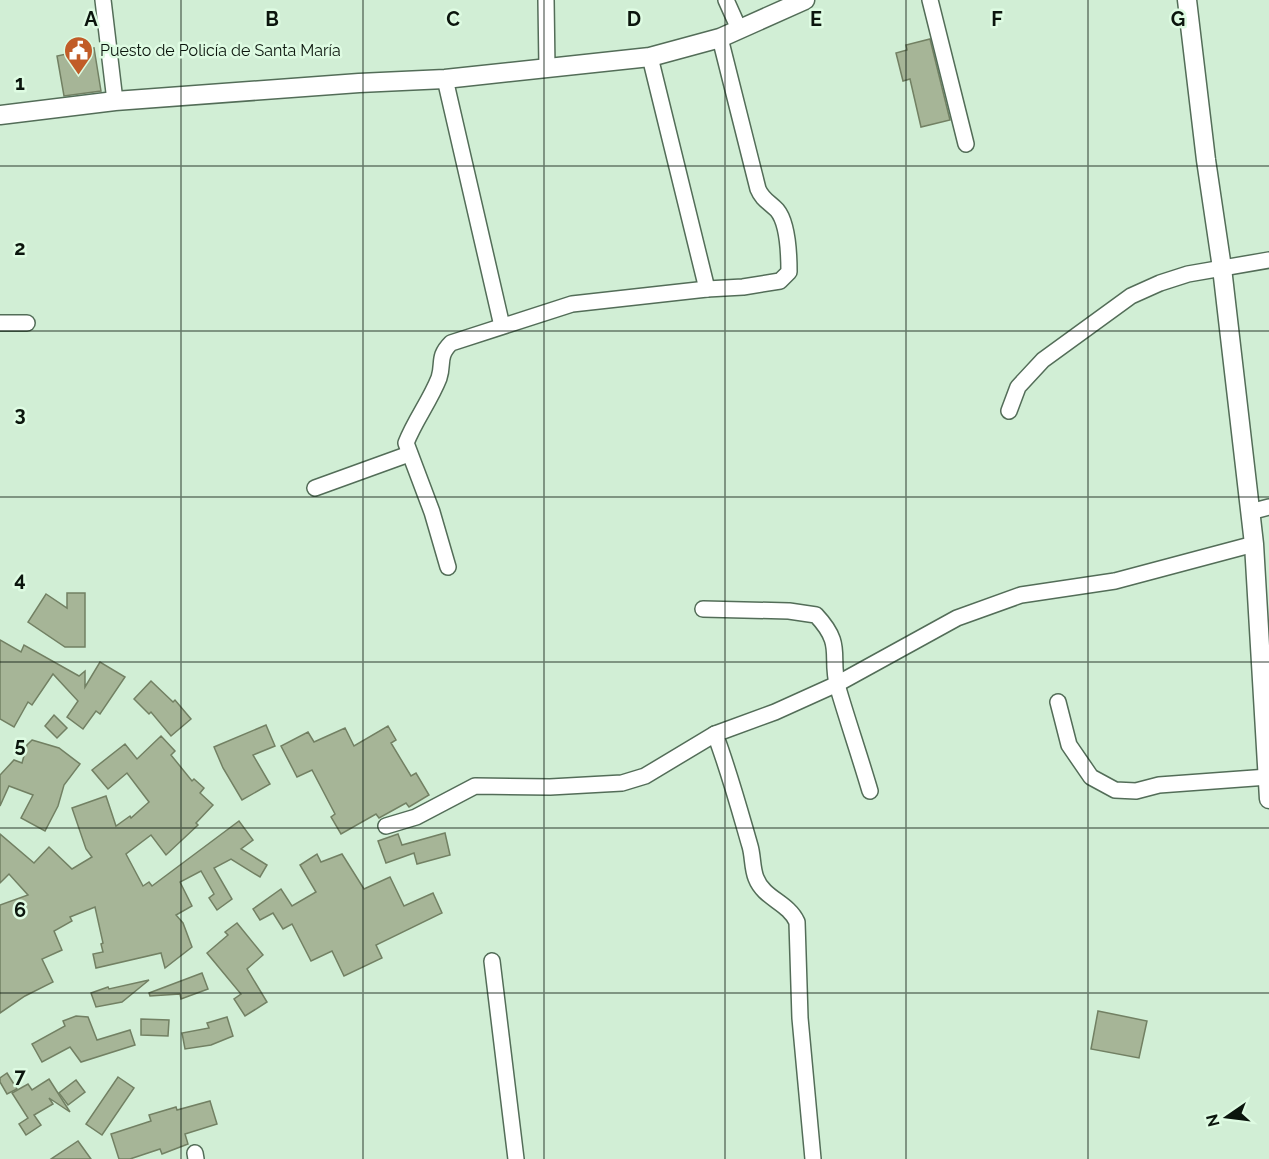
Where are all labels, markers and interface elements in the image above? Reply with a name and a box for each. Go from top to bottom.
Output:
text: A [84,7,98,31]
text: B [265,7,279,31]
text: C [446,7,460,31]
text: D [627,7,641,31]
text: E [810,7,822,31]
text: F [991,7,1003,31]
text: G [1171,7,1185,31]
public building icon: Puesto de Policía de Santa María [63,34,95,76]
place label: Puesto de Policía de Santa María [100,41,341,60]
text: 1 [15,71,25,95]
text: 2 [14,236,26,260]
text: 3 [14,402,26,426]
text: 4 [14,567,26,591]
text: 5 [14,733,26,757]
text: 6 [14,898,26,922]
text: 7 [14,1064,26,1088]
north arrow [1197,1087,1257,1147]
text: N [1202,1112,1224,1129]

